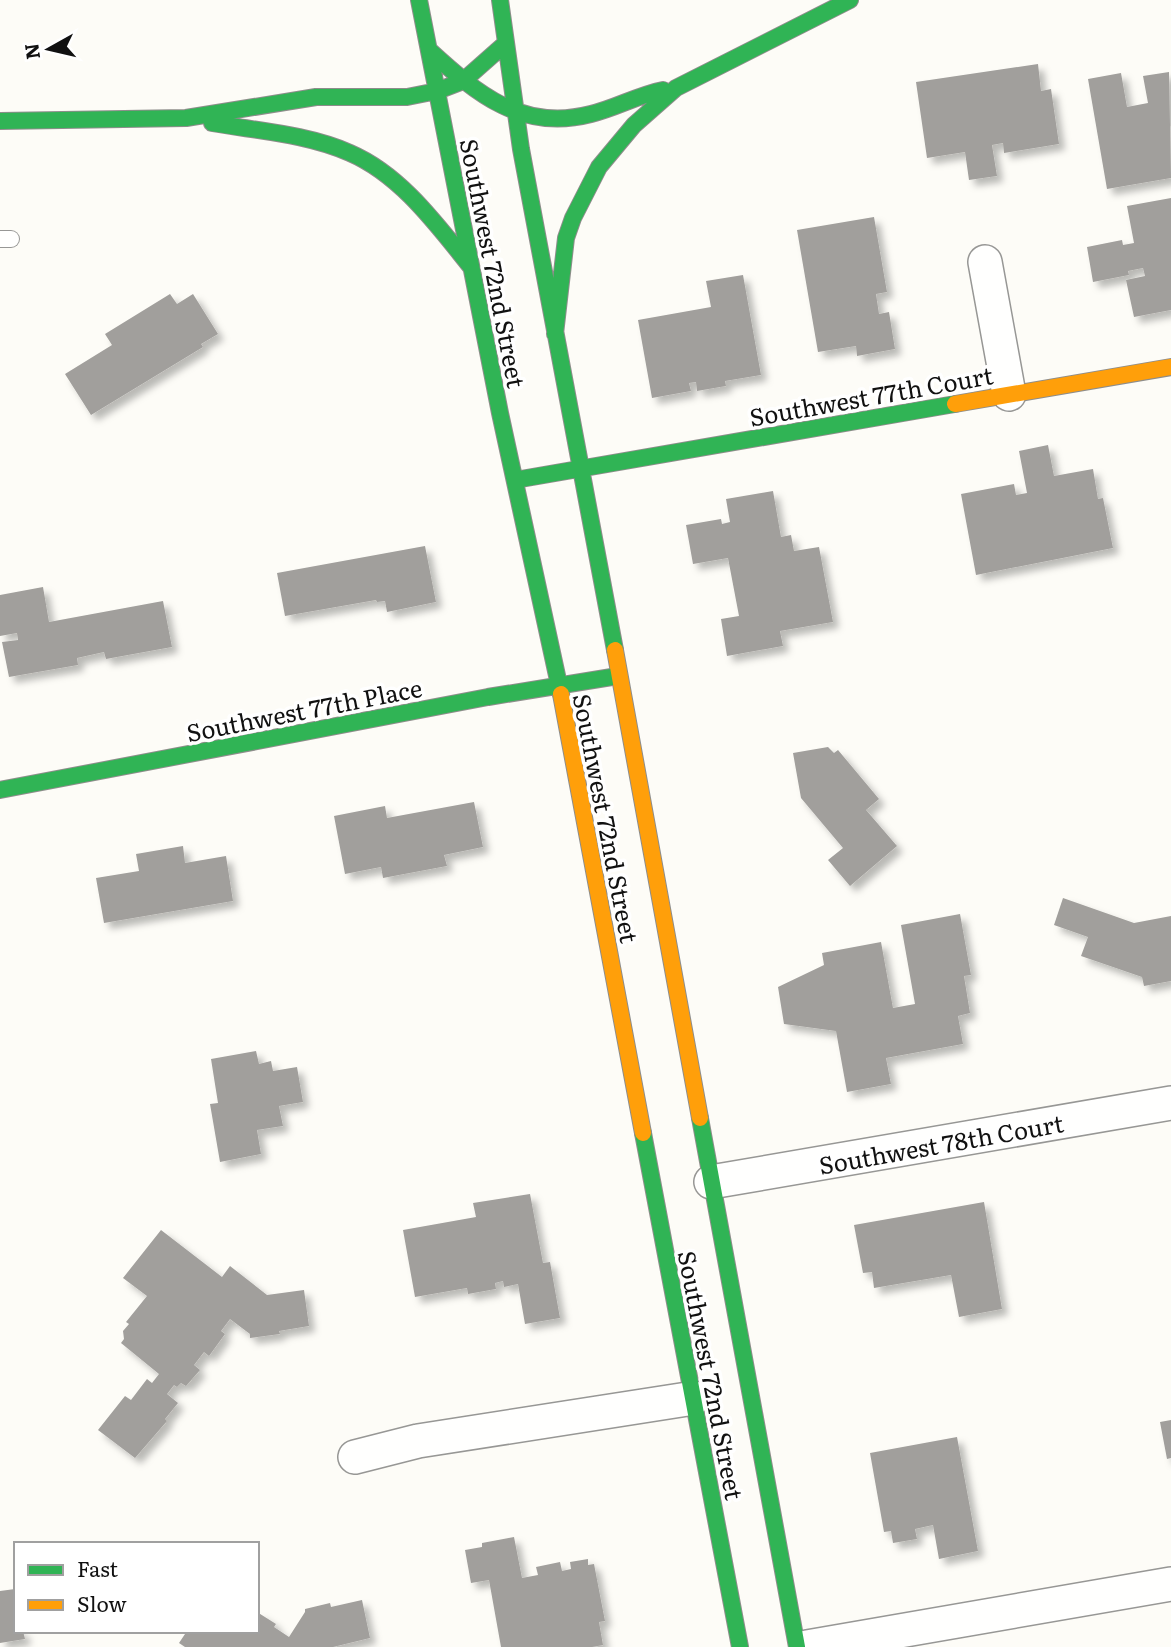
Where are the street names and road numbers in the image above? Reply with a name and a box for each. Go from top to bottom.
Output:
street label: Southwest 72nd Street [453,135,535,391]
street label: Southwest 77th Court [746,356,996,434]
street label: Southwest 77th Place [183,669,425,749]
street label: Southwest 72nd Street [566,690,648,946]
street label: Southwest 78th Court [816,1104,1066,1182]
street label: Southwest 72nd Street [671,1247,753,1503]

